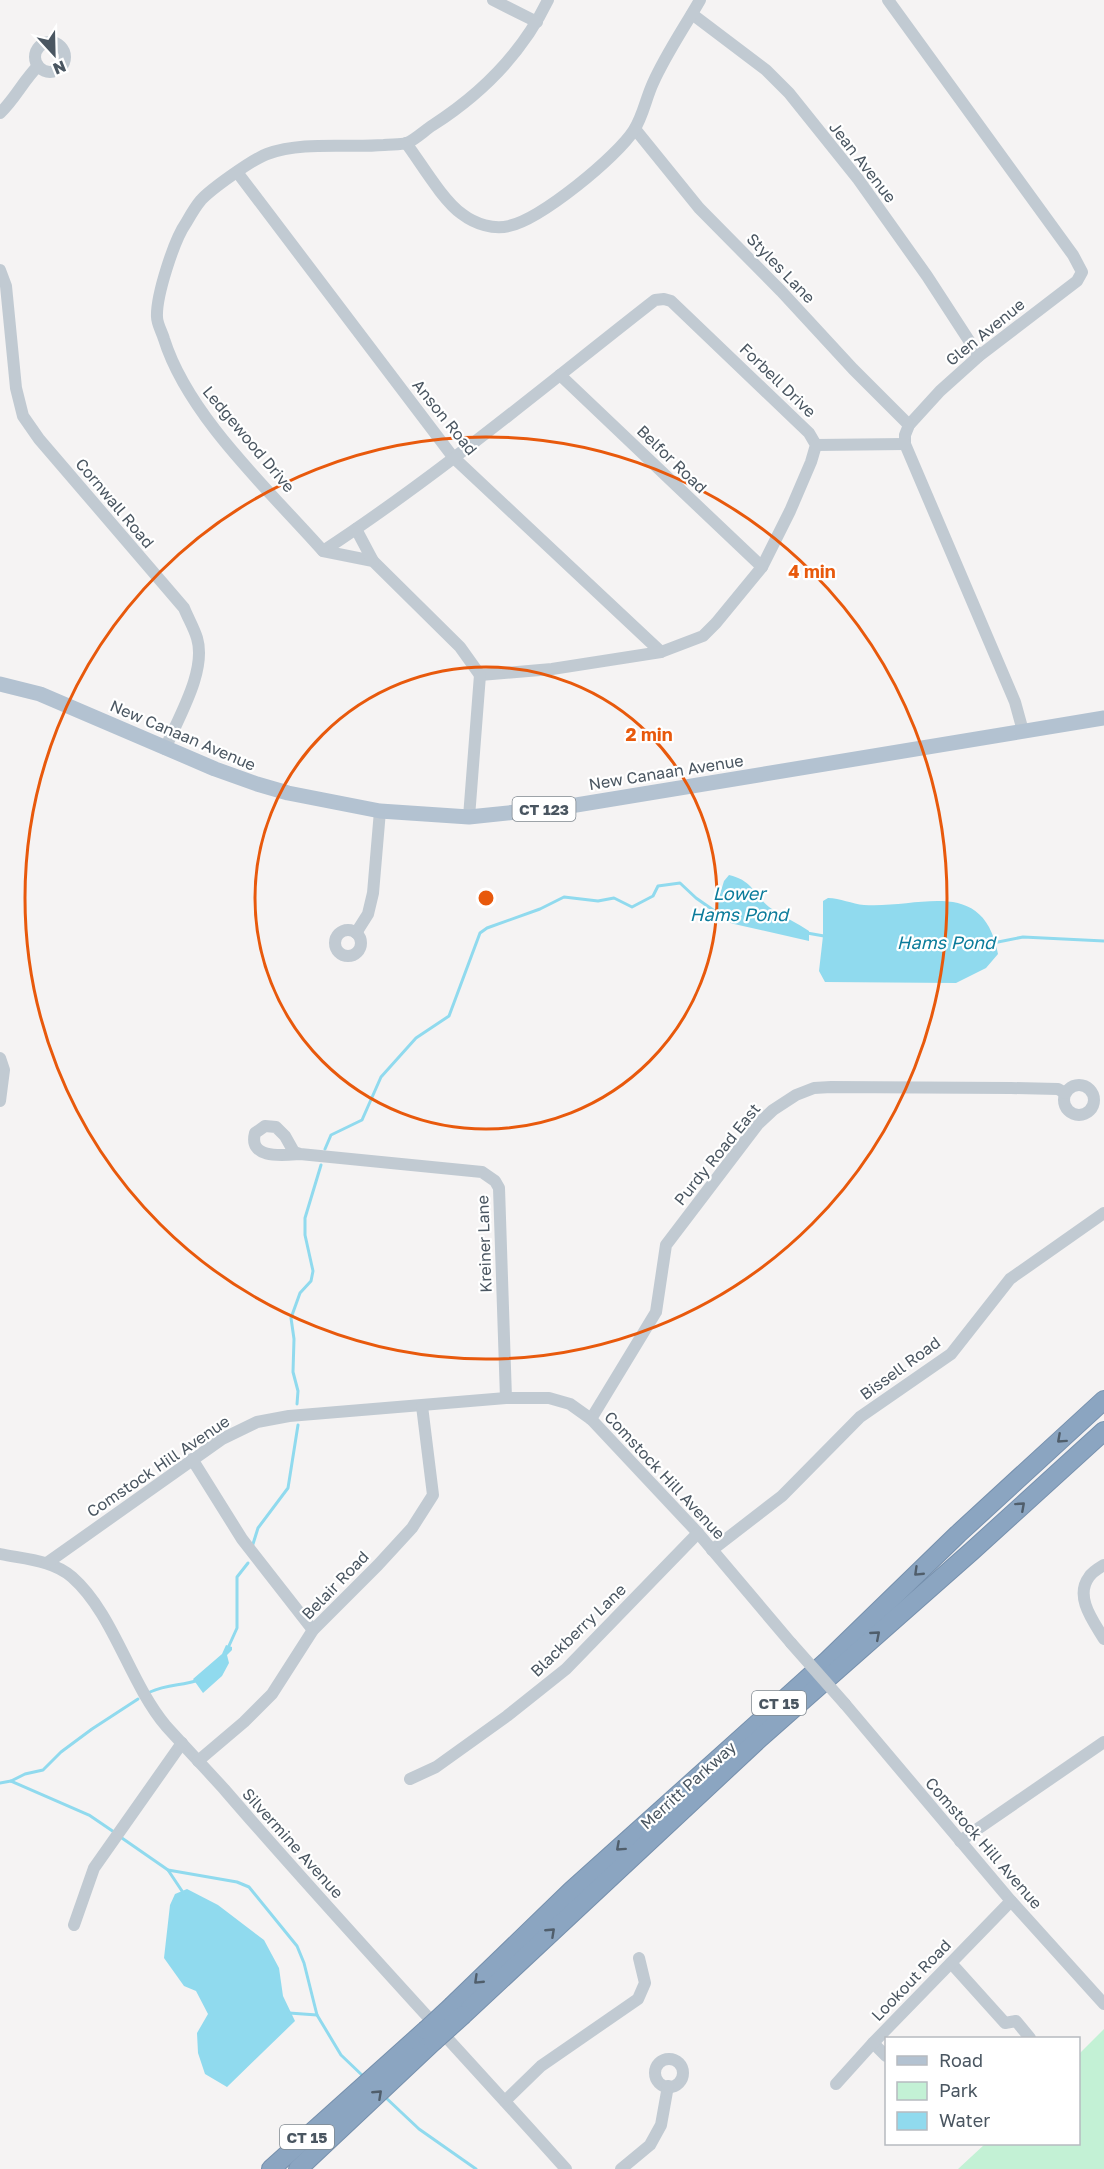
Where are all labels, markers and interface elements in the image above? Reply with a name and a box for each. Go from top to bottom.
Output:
north arrow [24,24,84,84]
text: N [50,56,69,79]
street label: Jean Avenue [825,117,901,207]
street label: Styles Lane [743,229,819,307]
street label: Glen Avenue [941,294,1029,370]
street label: Forbell Drive [736,339,820,421]
street label: Anson Road [408,375,482,459]
street label: Ledgewood Drive [199,382,299,496]
street label: Belfor Road [633,421,711,497]
street label: Cornwall Road [71,454,159,552]
text: 4 min [788,560,836,582]
street label: New Canaan Avenue [107,695,259,775]
text: 2 min [625,723,673,745]
street label: New Canaan Avenue [587,750,745,794]
road number: CT 123 [512,797,576,821]
water label: Lower Hams Pond [690,882,790,925]
centre of rings [476,888,496,908]
water label: Hams Pond [897,931,997,953]
street label: Purdy Road East [670,1099,764,1209]
street label: Kreiner Lane [472,1195,496,1293]
street label: Bissell Road [856,1332,944,1404]
street label: Comstock Hill Avenue [600,1407,730,1543]
street label: Comstock Hill Avenue [83,1411,233,1521]
one-way arrow [1057,1432,1067,1443]
one-way arrow [1015,1502,1025,1513]
street label: Belair Road [297,1546,373,1624]
one-way arrow [915,1565,926,1576]
street label: Blackberry Lane [526,1579,630,1681]
one-way arrow [869,1631,880,1642]
road number: CT 15 [752,1691,806,1715]
street label: Merritt Parkway [636,1737,740,1833]
street label: Comstock Hill Avenue [921,1773,1047,1913]
street label: Silvermine Avenue [238,1784,348,1902]
one-way arrow [616,1840,627,1851]
one-way arrow [545,1928,555,1939]
street label: Lookout Road [867,1935,955,2025]
one-way arrow [475,1973,486,1984]
legend [885,2037,1080,2145]
text: Road [939,2049,983,2071]
text: Park [939,2079,978,2101]
one-way arrow [370,2090,381,2101]
text: Water [939,2109,990,2131]
road number: CT 15 [280,2125,334,2149]

